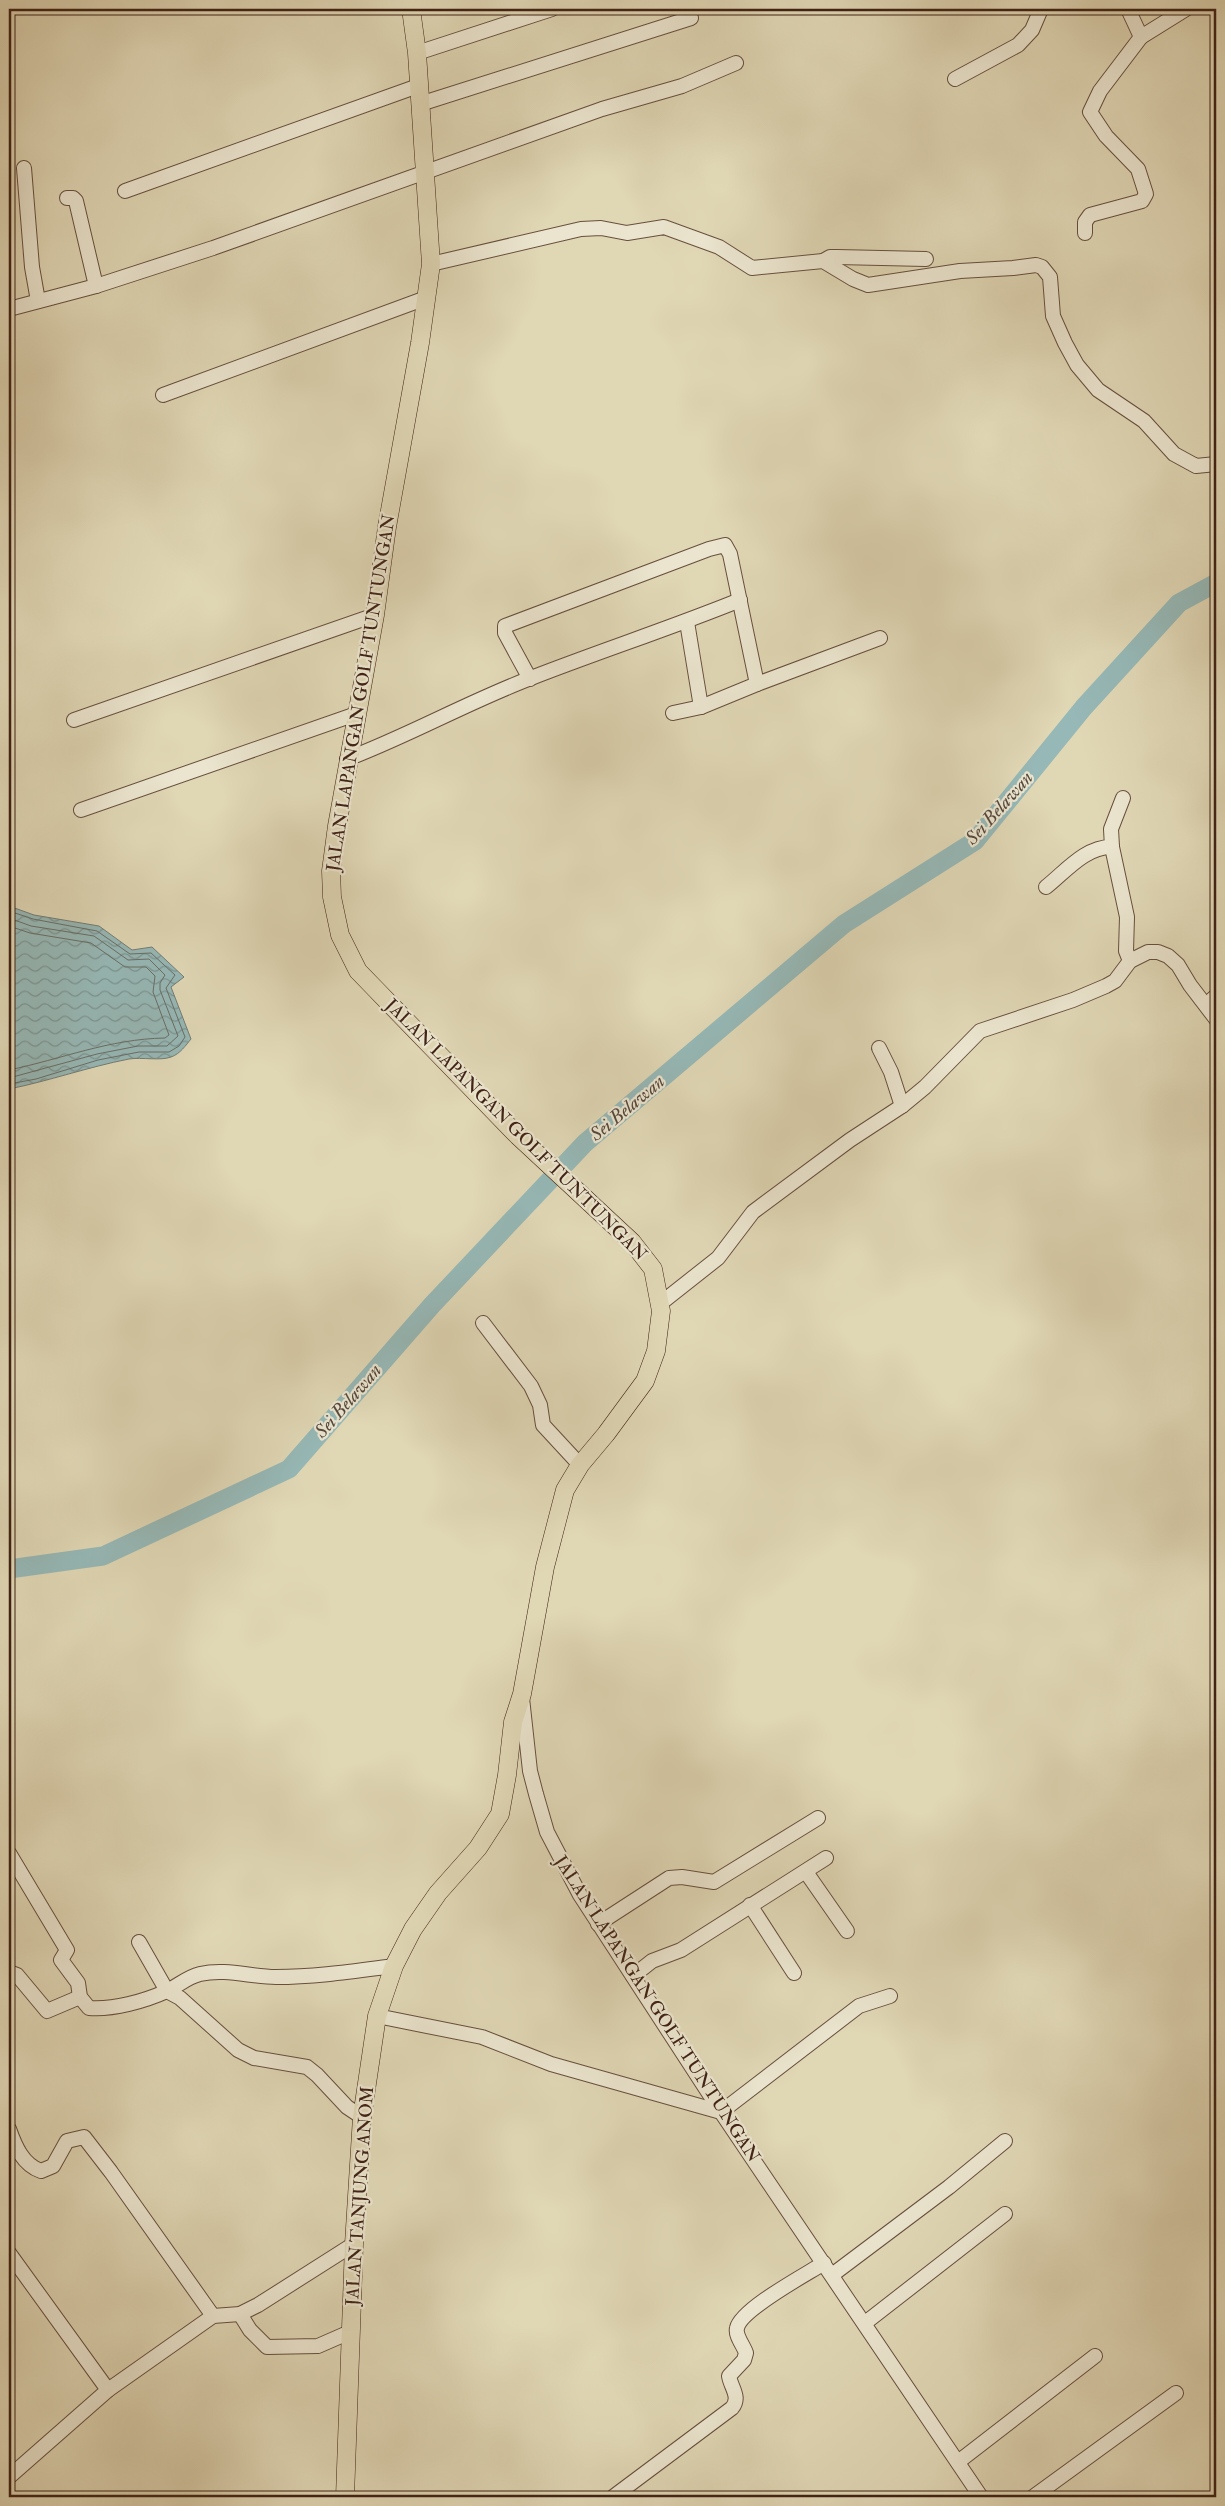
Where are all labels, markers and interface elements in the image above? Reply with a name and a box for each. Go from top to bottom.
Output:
street label: JALAN LAPANGAN GOLF TUNTUNGAN [321,513,401,874]
water label: Sei Belawan [959,766,1038,850]
street label: JALAN LAPANGAN GOLF TUNTUNGAN [379,993,652,1266]
water label: Sei Belawan [584,1070,669,1147]
water label: Sei Belawan [309,1359,387,1444]
street label: JALAN LAPANGAN GOLF TUNTUNGAN [548,1850,765,2167]
street label: JALAN TANJUNG ANOM [341,2085,379,2308]

